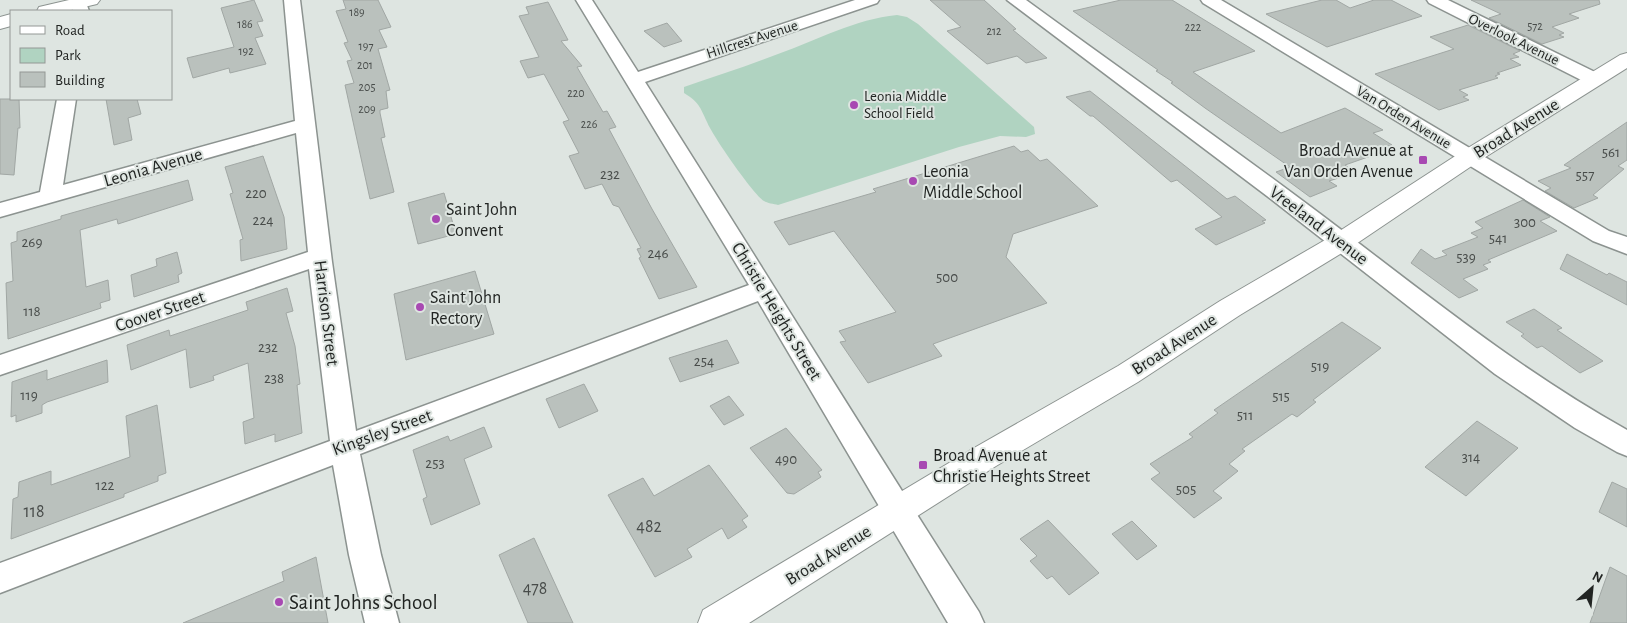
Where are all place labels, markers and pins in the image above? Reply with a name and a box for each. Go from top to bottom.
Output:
place label: Leonia Middle School Field [864,89,947,121]
marker: Leonia Middle School Field [848,99,860,111]
place label: Broad Avenue at Van Orden Avenue [1284,142,1413,181]
marker: Broad Avenue at Van Orden Avenue [1417,154,1429,166]
place label: Leonia Middle School [923,163,1022,202]
marker: Leonia Middle School [907,175,919,187]
place label: Saint John Convent [446,201,517,240]
marker: Saint John Convent [430,213,442,225]
place label: Saint John Rectory [430,289,501,328]
marker: Saint John Rectory [414,301,426,313]
place label: Broad Avenue at Christie Heights Street [933,447,1090,486]
marker: Broad Avenue at Christie Heights Street [917,459,929,471]
place label: Saint Johns School [289,592,438,613]
marker: Saint Johns School [273,596,285,608]

